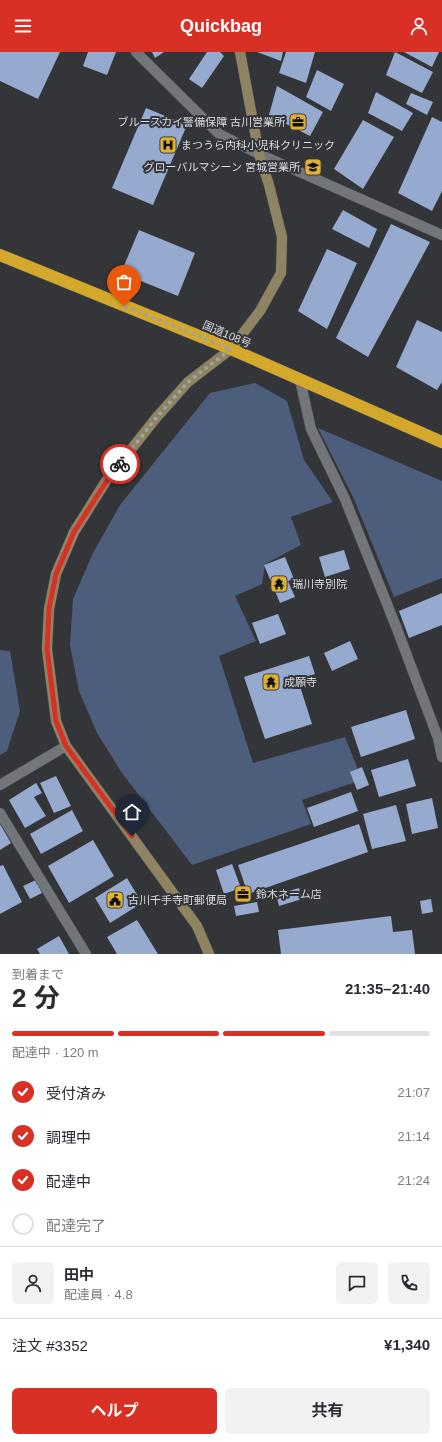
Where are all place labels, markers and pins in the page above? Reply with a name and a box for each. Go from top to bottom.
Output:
office icon: ブルースカイ警備保障 古川営業所 [288,112,308,132]
place label: ブルースカイ警備保障 古川営業所 [117,116,286,128]
hospital icon: まつうら内科小児科クリニック [158,135,178,155]
place label: まつうら内科小児科クリニック [181,139,335,151]
school or university icon: グローバルマシーン 宮城営業所 [303,157,323,177]
place label: グローバルマシーン 宮城営業所 [144,161,301,173]
pin [107,265,141,306]
temple icon: 瑞川寺別院 [269,574,289,594]
place label: 瑞川寺別院 [292,578,347,590]
temple icon: 成願寺 [261,672,281,692]
place label: 成願寺 [284,676,317,688]
pin [115,795,149,836]
office icon: 鈴木ネーム店 [233,884,253,904]
place label: 鈴木ネーム店 [256,888,322,900]
public building icon: 古川千手寺町郵便局 [105,890,125,910]
place label: 古川千手寺町郵便局 [128,894,227,906]

